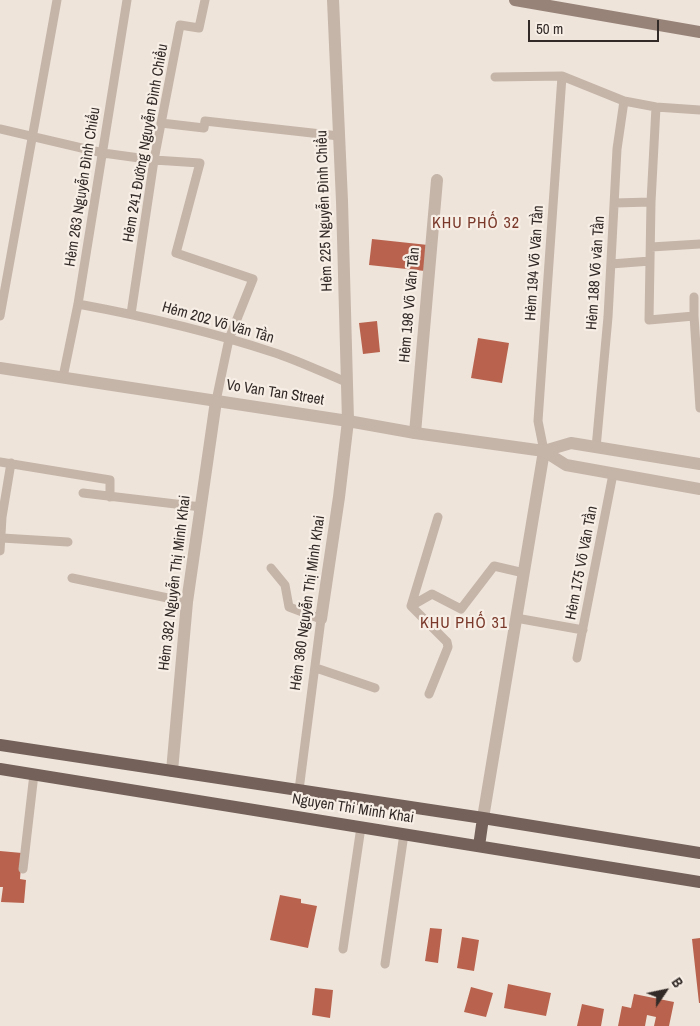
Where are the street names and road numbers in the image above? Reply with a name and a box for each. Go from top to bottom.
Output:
street label: Hẻm 241 Đường Nguyễn Đình Chiểu [120,42,172,244]
street label: Hẻm 263 Nguyễn Ðình Chiểu [61,106,105,268]
street label: Hẻm 225 Nguyễn Ðình Chiểu [313,130,337,292]
street label: Hẻm 194 Võ Văn Tần [522,205,548,321]
street label: Hẻm 188 Võ văn Tần [583,215,609,331]
street label: Hẻm 198 Võ Văn Tần [396,247,424,363]
street label: Hẻm 202 Võ Văn Tần [160,298,276,348]
street label: Vo Van Tan Street [225,376,325,410]
street label: Hẻm 382 Nguyễn Thị Minh Khai [155,494,195,672]
street label: Hẻm 175 Võ Văn Tần [562,505,602,621]
street label: Hẻm 360 Nguyễn Thị Minh Khai [287,514,329,692]
street label: Nguyen Thi Minh Khai [291,790,415,828]

